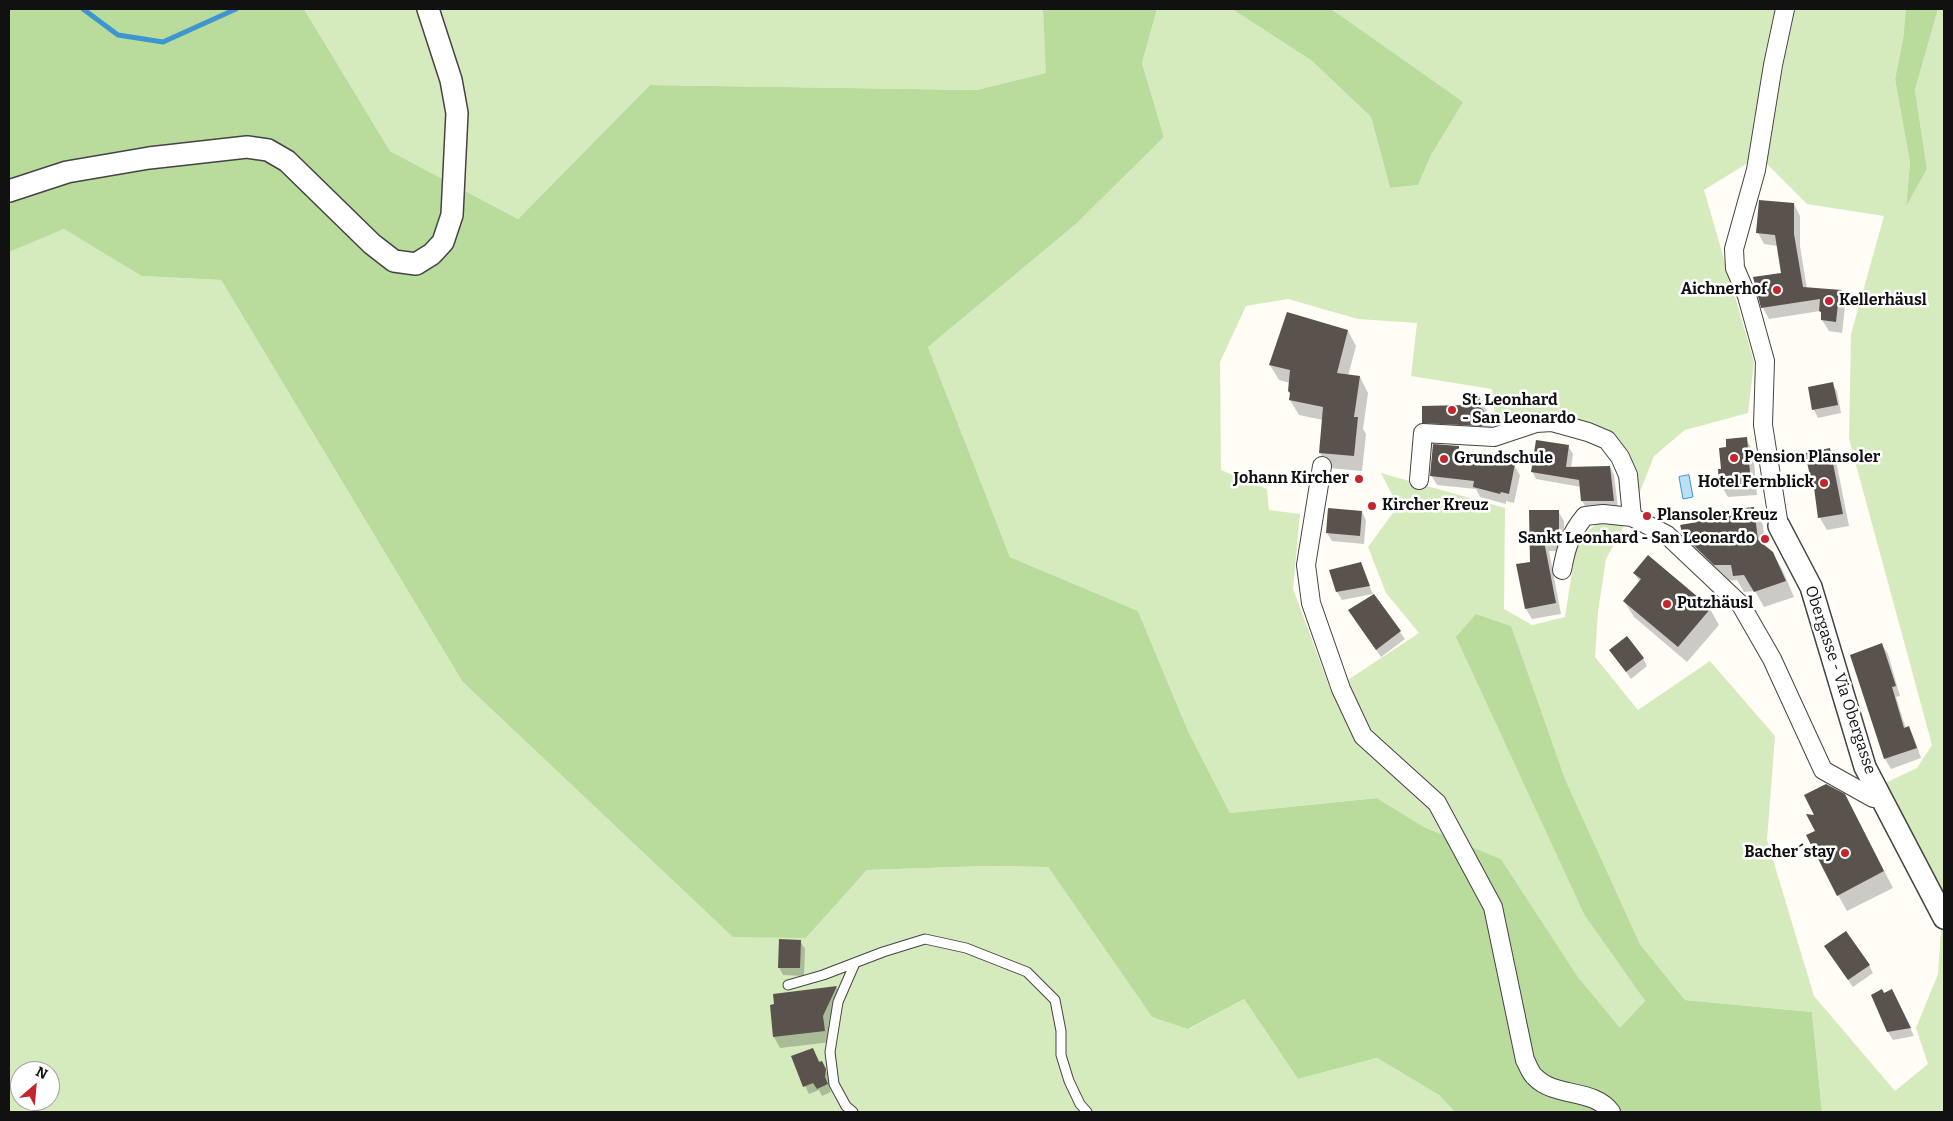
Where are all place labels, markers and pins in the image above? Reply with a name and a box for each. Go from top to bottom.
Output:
place label: Aichnerhof [1681,280,1767,300]
marker: Aichnerhof [1771,284,1783,296]
place label: Kellerhäusl [1839,291,1927,311]
marker: Kellerhäusl [1823,295,1835,307]
place label: St. Leonhard - San Leonardo [1462,391,1576,429]
marker: St. Leonhard - San Leonardo [1446,404,1458,416]
place label: Pension Plansoler [1744,448,1880,468]
place label: Grundschule [1454,449,1553,469]
marker: Pension Plansoler [1728,452,1740,464]
marker: Grundschule [1438,453,1450,465]
place label: Johann Kircher [1234,469,1349,489]
marker: Johann Kircher [1353,473,1365,485]
place label: Hotel Fernblick [1698,473,1814,493]
marker: Hotel Fernblick [1818,477,1830,489]
place label: Kircher Kreuz [1382,496,1489,516]
marker: Kircher Kreuz [1366,500,1378,512]
place label: Plansoler Kreuz [1657,506,1777,526]
marker: Plansoler Kreuz [1641,510,1653,522]
place label: Sankt Leonhard - San Leonardo [1518,529,1755,549]
marker: Sankt Leonhard - San Leonardo [1759,533,1771,545]
place label: Putzhäusl [1677,594,1753,614]
marker: Putzhäusl [1661,598,1673,610]
place label: Bacher´stay [1744,843,1835,863]
marker: Bacher´stay [1839,847,1851,859]

